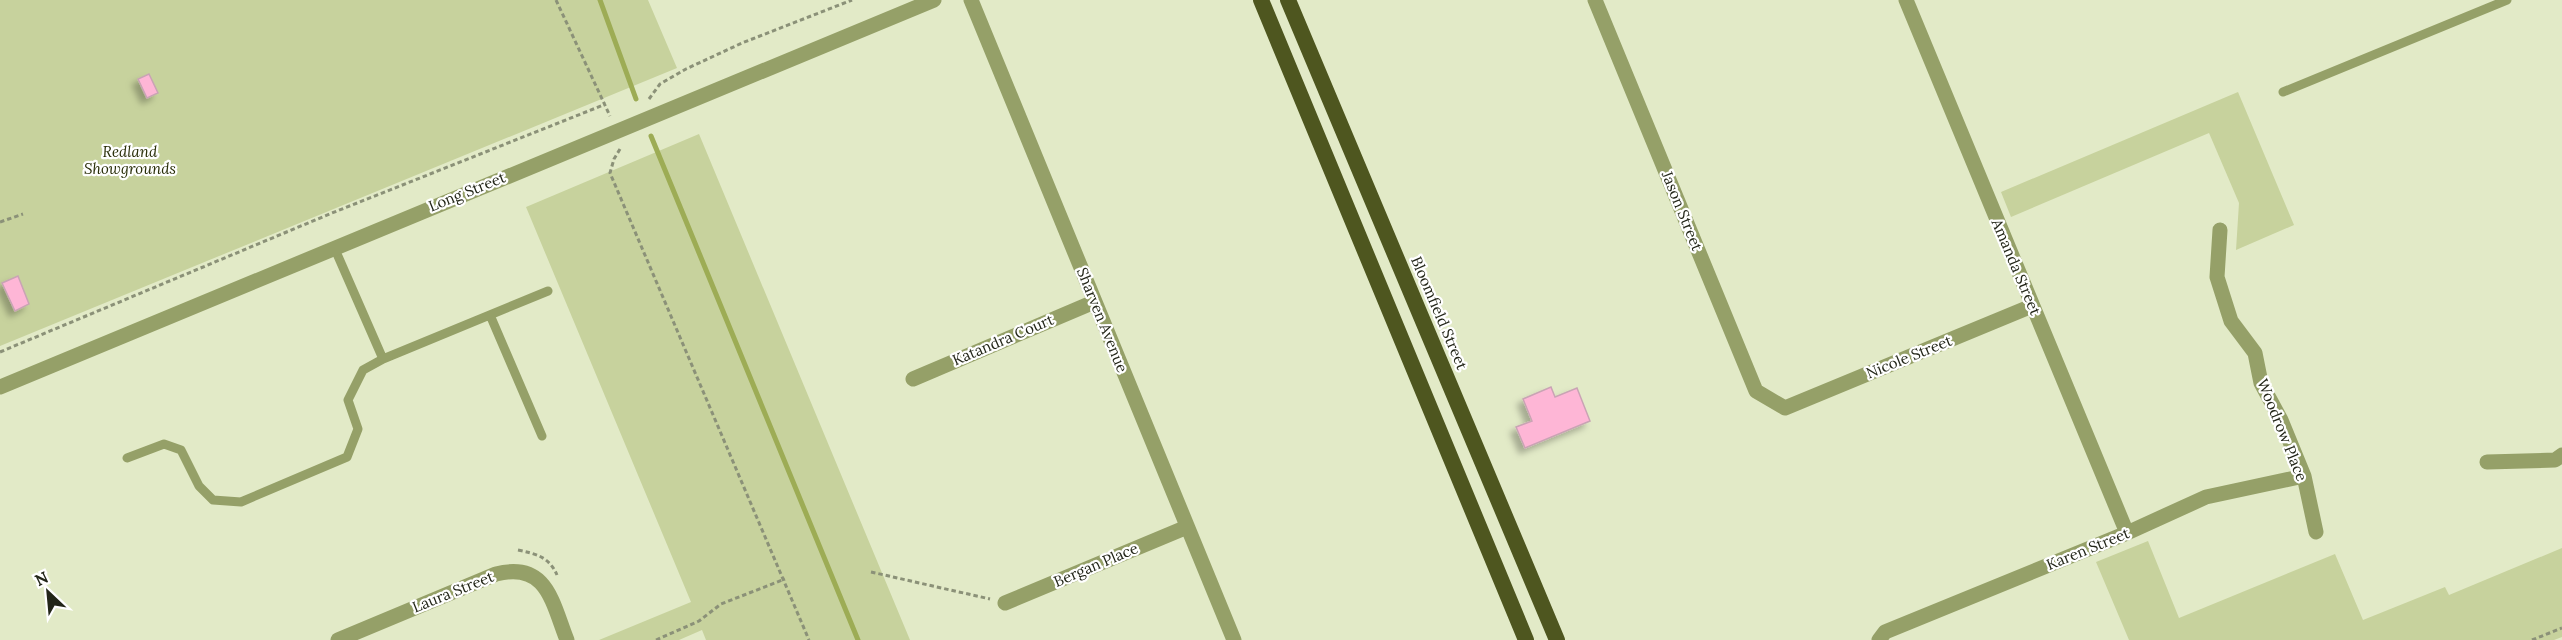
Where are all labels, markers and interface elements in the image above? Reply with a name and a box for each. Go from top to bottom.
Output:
park label: Redland Showgrounds [84,142,176,178]
street label: Long Street [426,167,508,216]
street label: Jason Street [1657,167,1707,254]
street label: Amanda Street [1987,215,2045,318]
street label: Bloomfield Street [1407,253,1472,372]
street label: Sharven Avenue [1073,265,1132,375]
street label: Katandra Court [949,310,1056,369]
street label: Nicole Street [1863,331,1955,382]
street label: Woodrow Place [2253,376,2312,484]
street label: Karen Street [2043,523,2132,574]
street label: Bergan Place [1051,538,1141,591]
north arrow [18,562,78,622]
text: N [31,567,51,590]
street label: Laura Street [409,567,497,616]

